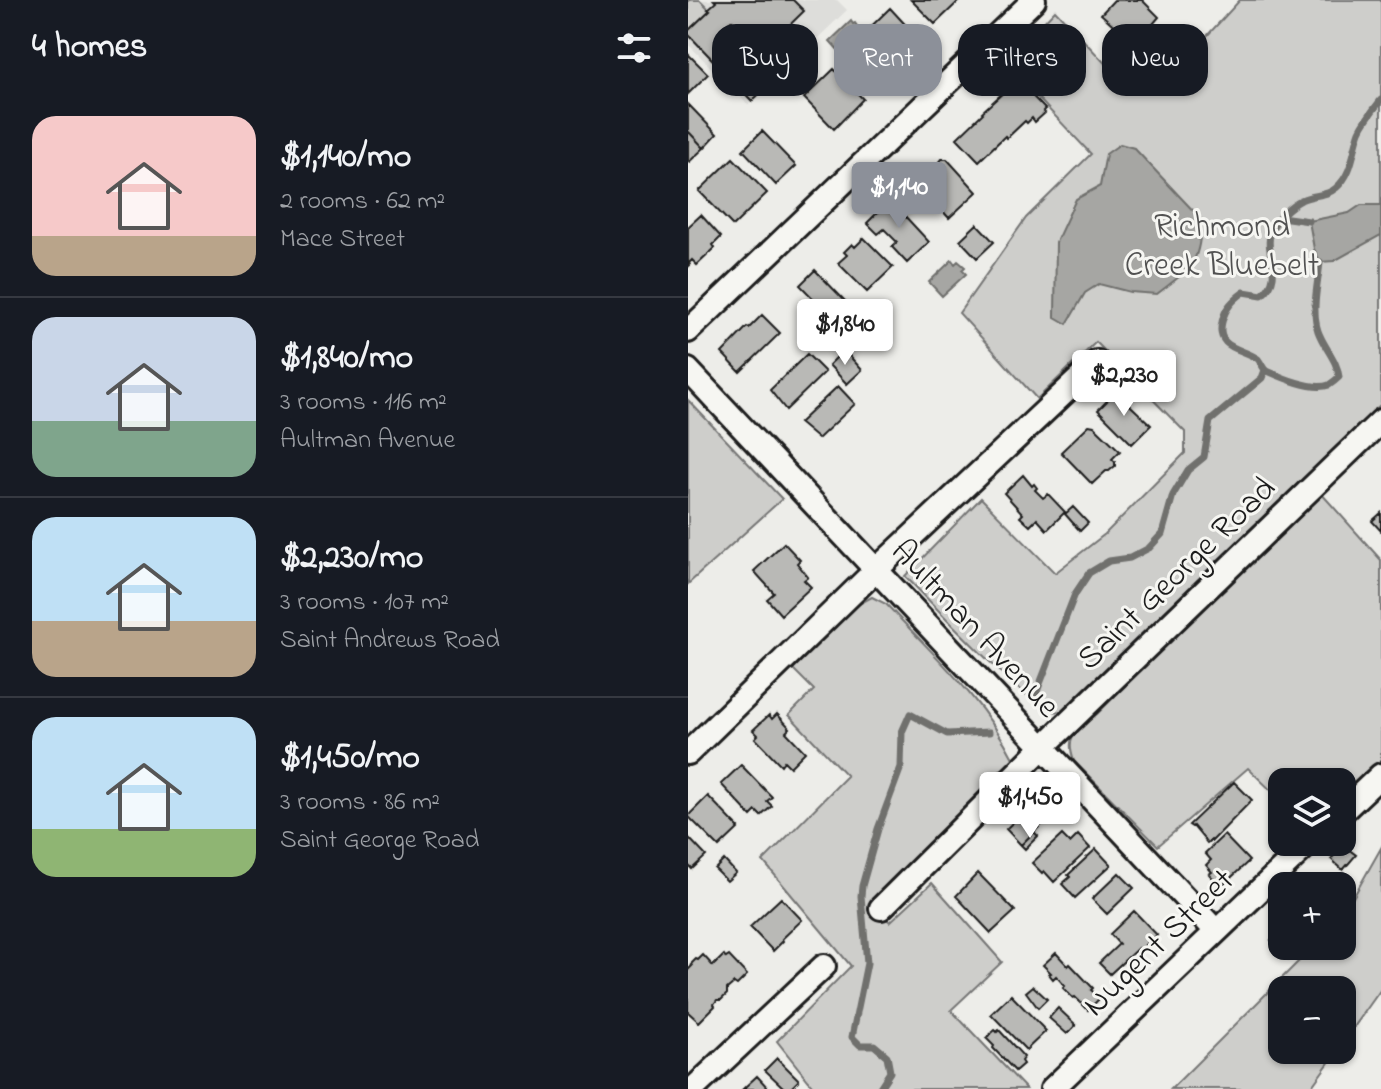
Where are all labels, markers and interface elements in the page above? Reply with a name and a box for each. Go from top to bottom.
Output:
text: 4 homes [32,23,147,73]
chip: Buy [712,24,818,96]
chip: Rent [834,24,942,96]
chip: Filters [958,24,1086,96]
chip: New [1102,24,1208,96]
icon: filters [612,26,656,70]
text: $1,140/mo [280,133,411,183]
icon: home [96,148,192,244]
pin: $1,140 [834,162,964,230]
text: $1,140 [870,169,928,207]
text: 2 rooms · 62 m² [280,183,445,221]
park label: Richmond Creek Bluebelt [1125,203,1319,292]
text: Mace Street [280,221,405,259]
pin: $1,840 [780,299,910,367]
text: $1,840 [815,306,875,344]
text: $1,840/mo [280,334,413,384]
icon: home [96,349,192,445]
pin: $2,230 [1059,350,1189,418]
text: $2,230 [1090,357,1158,395]
text: 3 rooms · 116 m² [280,384,447,422]
text: Aultman Avenue [280,422,455,460]
street label: Saint George Road [1067,466,1289,683]
street label: Aultman Avenue [878,529,1071,731]
text: $2,230/mo [280,534,424,584]
icon: home [96,549,192,645]
text: 3 rooms · 107 m² [280,584,449,622]
text: Saint Andrews Road [280,622,500,660]
text: $1,450/mo [280,734,420,784]
icon: home [96,749,192,845]
map controls [1268,768,1356,1064]
button: layers [1268,768,1356,856]
pin: $1,450 [965,772,1095,840]
text: $1,450 [997,779,1063,817]
text: 3 rooms · 86 m² [280,784,440,822]
text: Saint George Road [280,822,479,860]
street label: Nugent Street [1072,858,1247,1030]
button: + [1268,872,1356,960]
button: − [1268,976,1356,1064]

